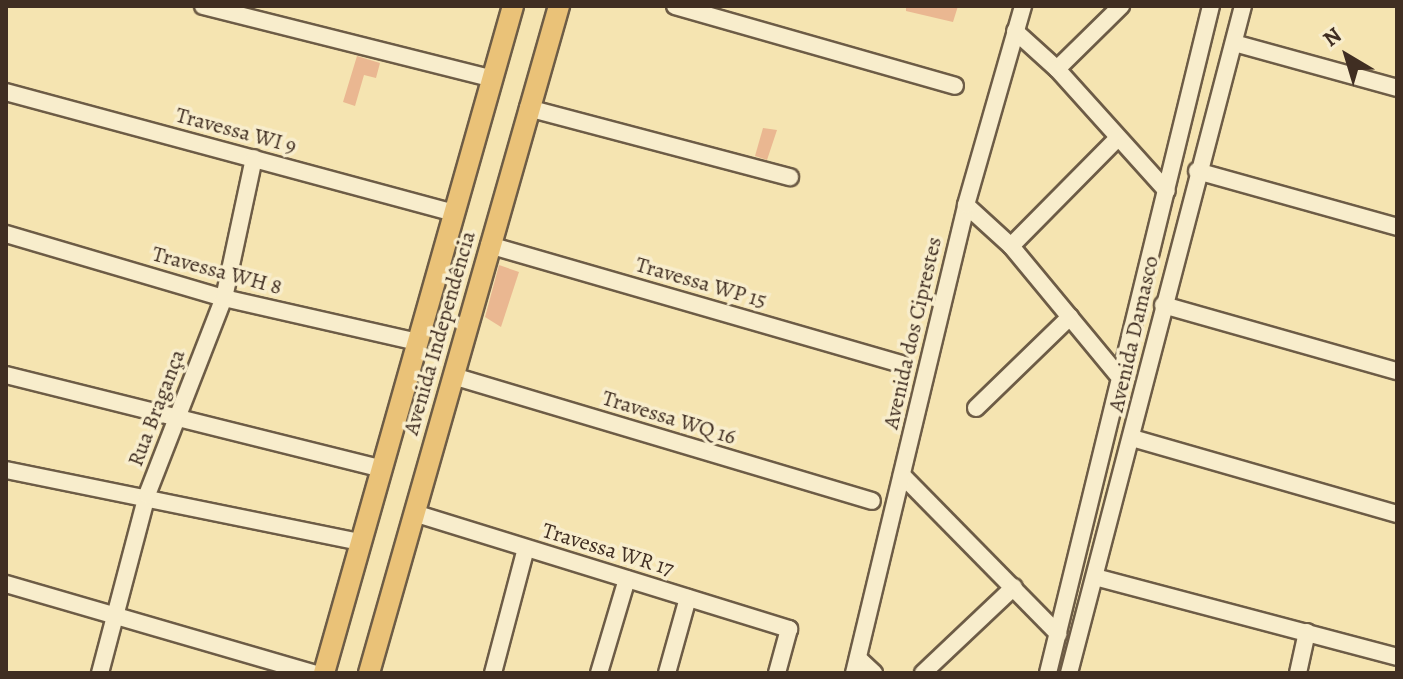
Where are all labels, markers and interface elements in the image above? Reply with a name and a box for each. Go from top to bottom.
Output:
north arrow [1307,16,1387,96]
text: N [1317,20,1348,54]
street label: Travessa WI 9 [173,102,299,160]
street label: Avenida Independência [398,228,482,438]
street label: Avenida dos Ciprestes [878,234,948,432]
street label: Travessa WH 8 [149,241,285,301]
street label: Travessa WP 15 [633,252,769,314]
street label: Avenida Damasco [1103,253,1165,415]
street label: Rua Bragança [123,346,191,470]
street label: Travessa WQ 16 [599,385,739,451]
street label: Travessa WR 17 [539,517,677,583]

